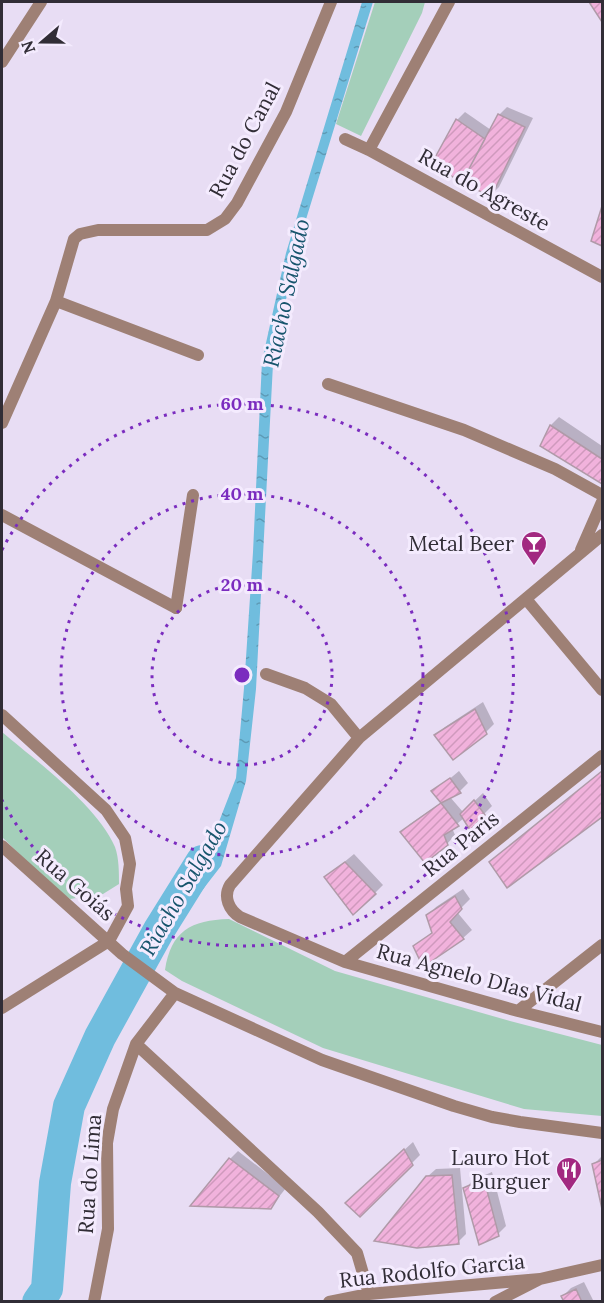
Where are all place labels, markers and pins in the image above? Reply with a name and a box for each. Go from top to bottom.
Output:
bar icon: Metal Beer [519,529,549,567]
place label: Metal Beer [409,530,514,557]
centre of rings [232,665,252,685]
place label: Lauro Hot Burguer [451,1144,551,1195]
restaurant icon: Lauro Hot Burguer [554,1155,584,1193]

